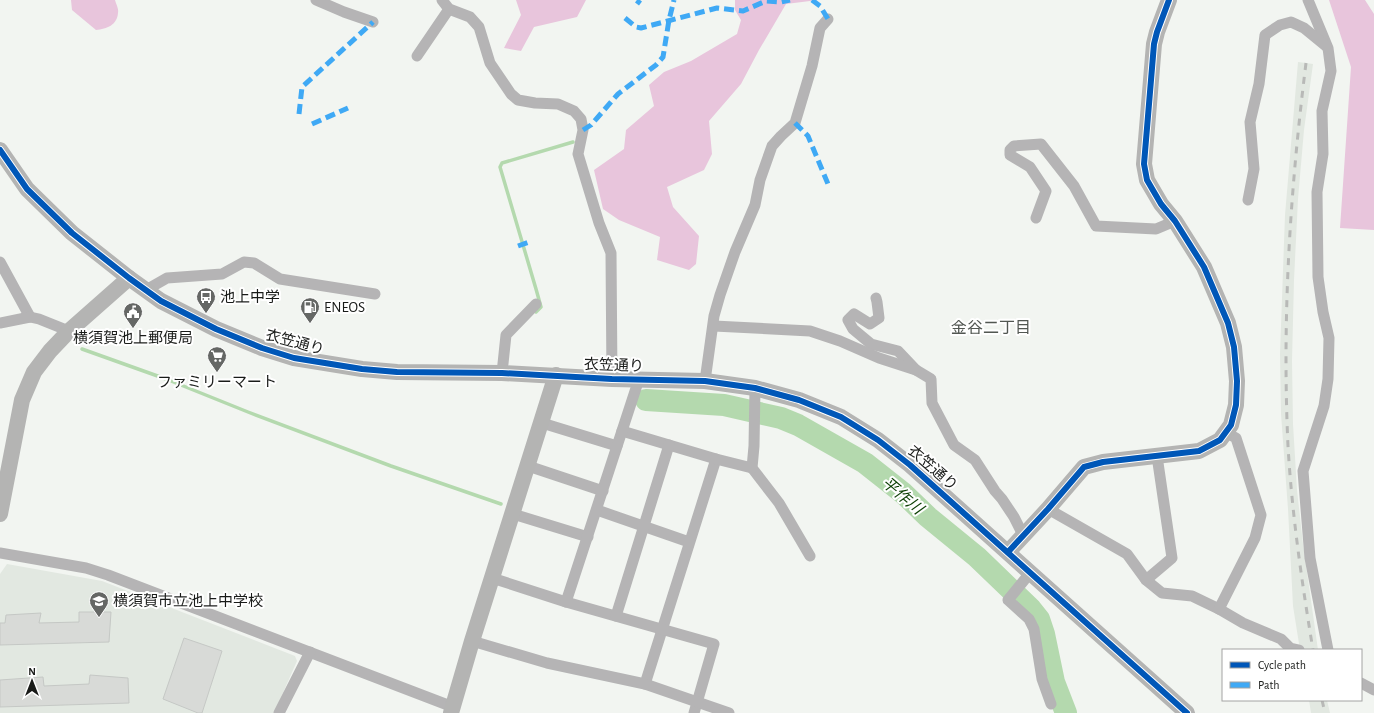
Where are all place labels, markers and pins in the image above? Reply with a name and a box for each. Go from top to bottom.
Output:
bus stop icon: 池上中学 [195,286,217,314]
place label: 池上中学 [220,289,280,305]
fuel station icon: ENEOS [299,296,321,324]
place label: ENEOS [324,300,365,315]
public building icon: 横須賀池上郵便局 [122,301,144,329]
place label: 横須賀池上郵便局 [73,330,193,346]
supermarket icon: ファミリーマート [206,345,228,373]
place label: ファミリーマート [157,375,277,390]
school or university icon: 横須賀市立池上中学校 [88,590,110,618]
place label: 横須賀市立池上中学校 [113,593,263,609]

